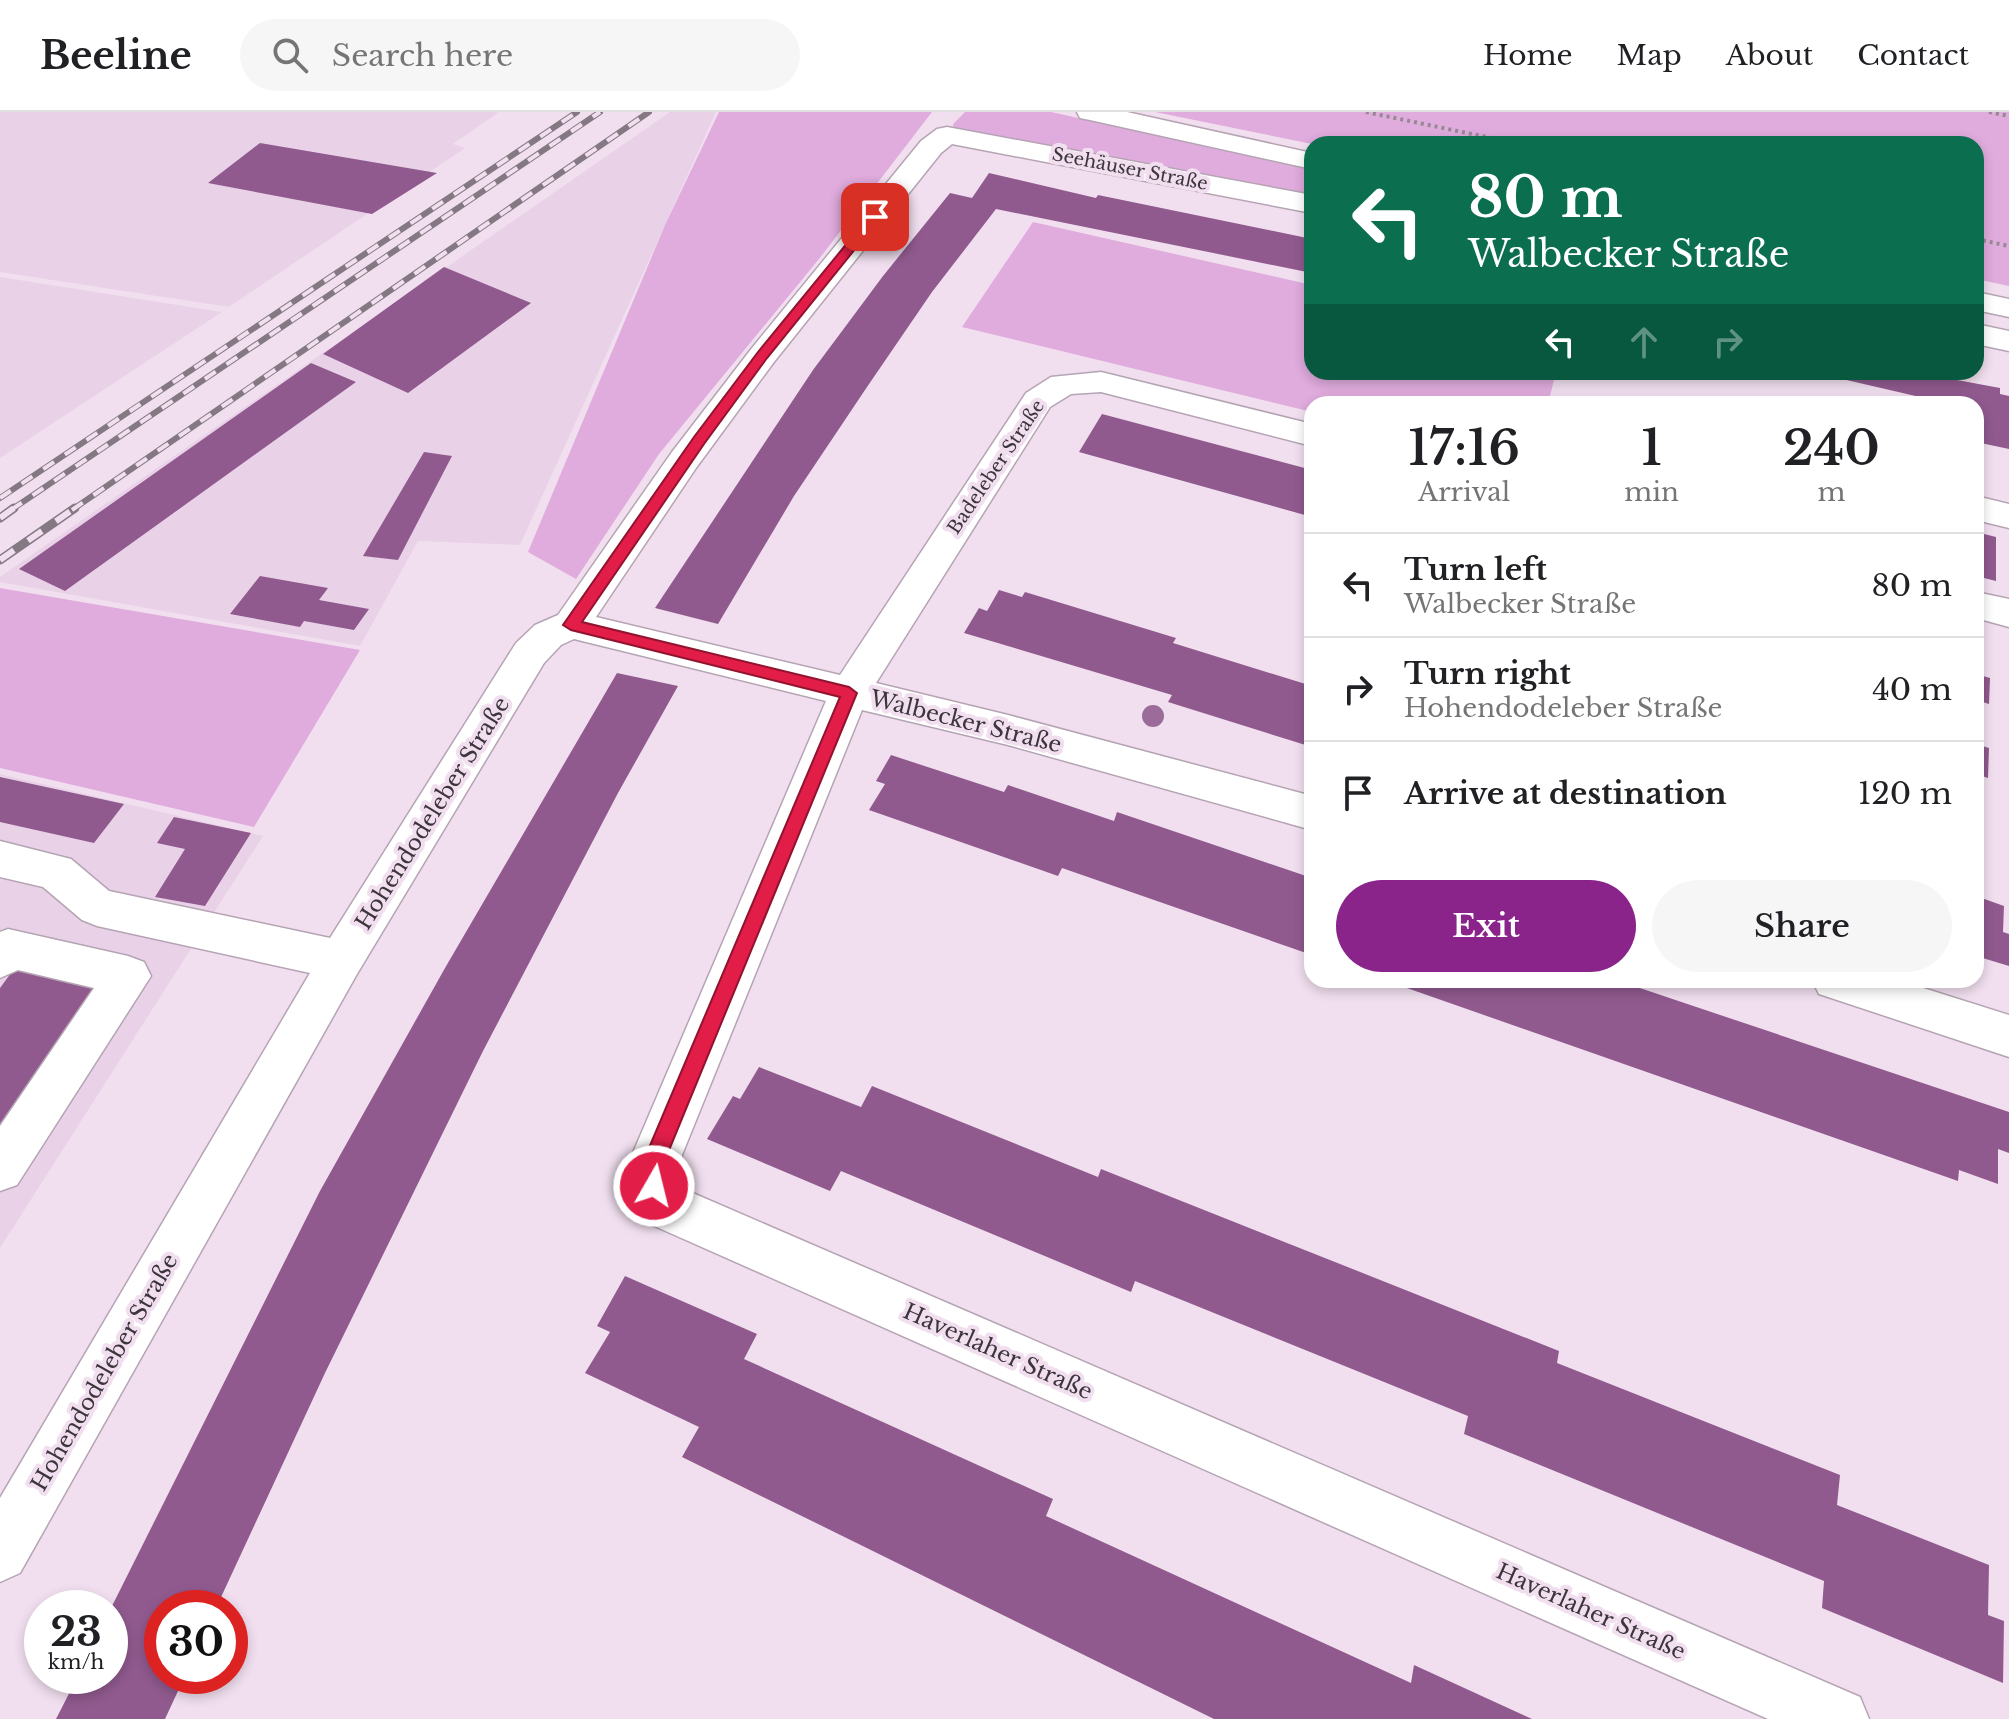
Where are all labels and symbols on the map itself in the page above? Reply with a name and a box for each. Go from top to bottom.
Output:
street label: Seehäuser Straße [1050,143,1210,195]
pin [841,183,909,251]
street label: Badeleber Straße [943,396,1049,538]
street label: Walbecker Straße [866,684,1064,758]
street label: Hohendodeleber Straße [350,692,515,935]
position arrow [612,1144,696,1228]
street label: Hohendodeleber Straße [25,1249,183,1496]
street label: Haverlaher Straße [899,1298,1097,1405]
street label: Haverlaher Straße [1492,1558,1690,1665]
speed limit sign: 30 [144,1590,248,1694]

